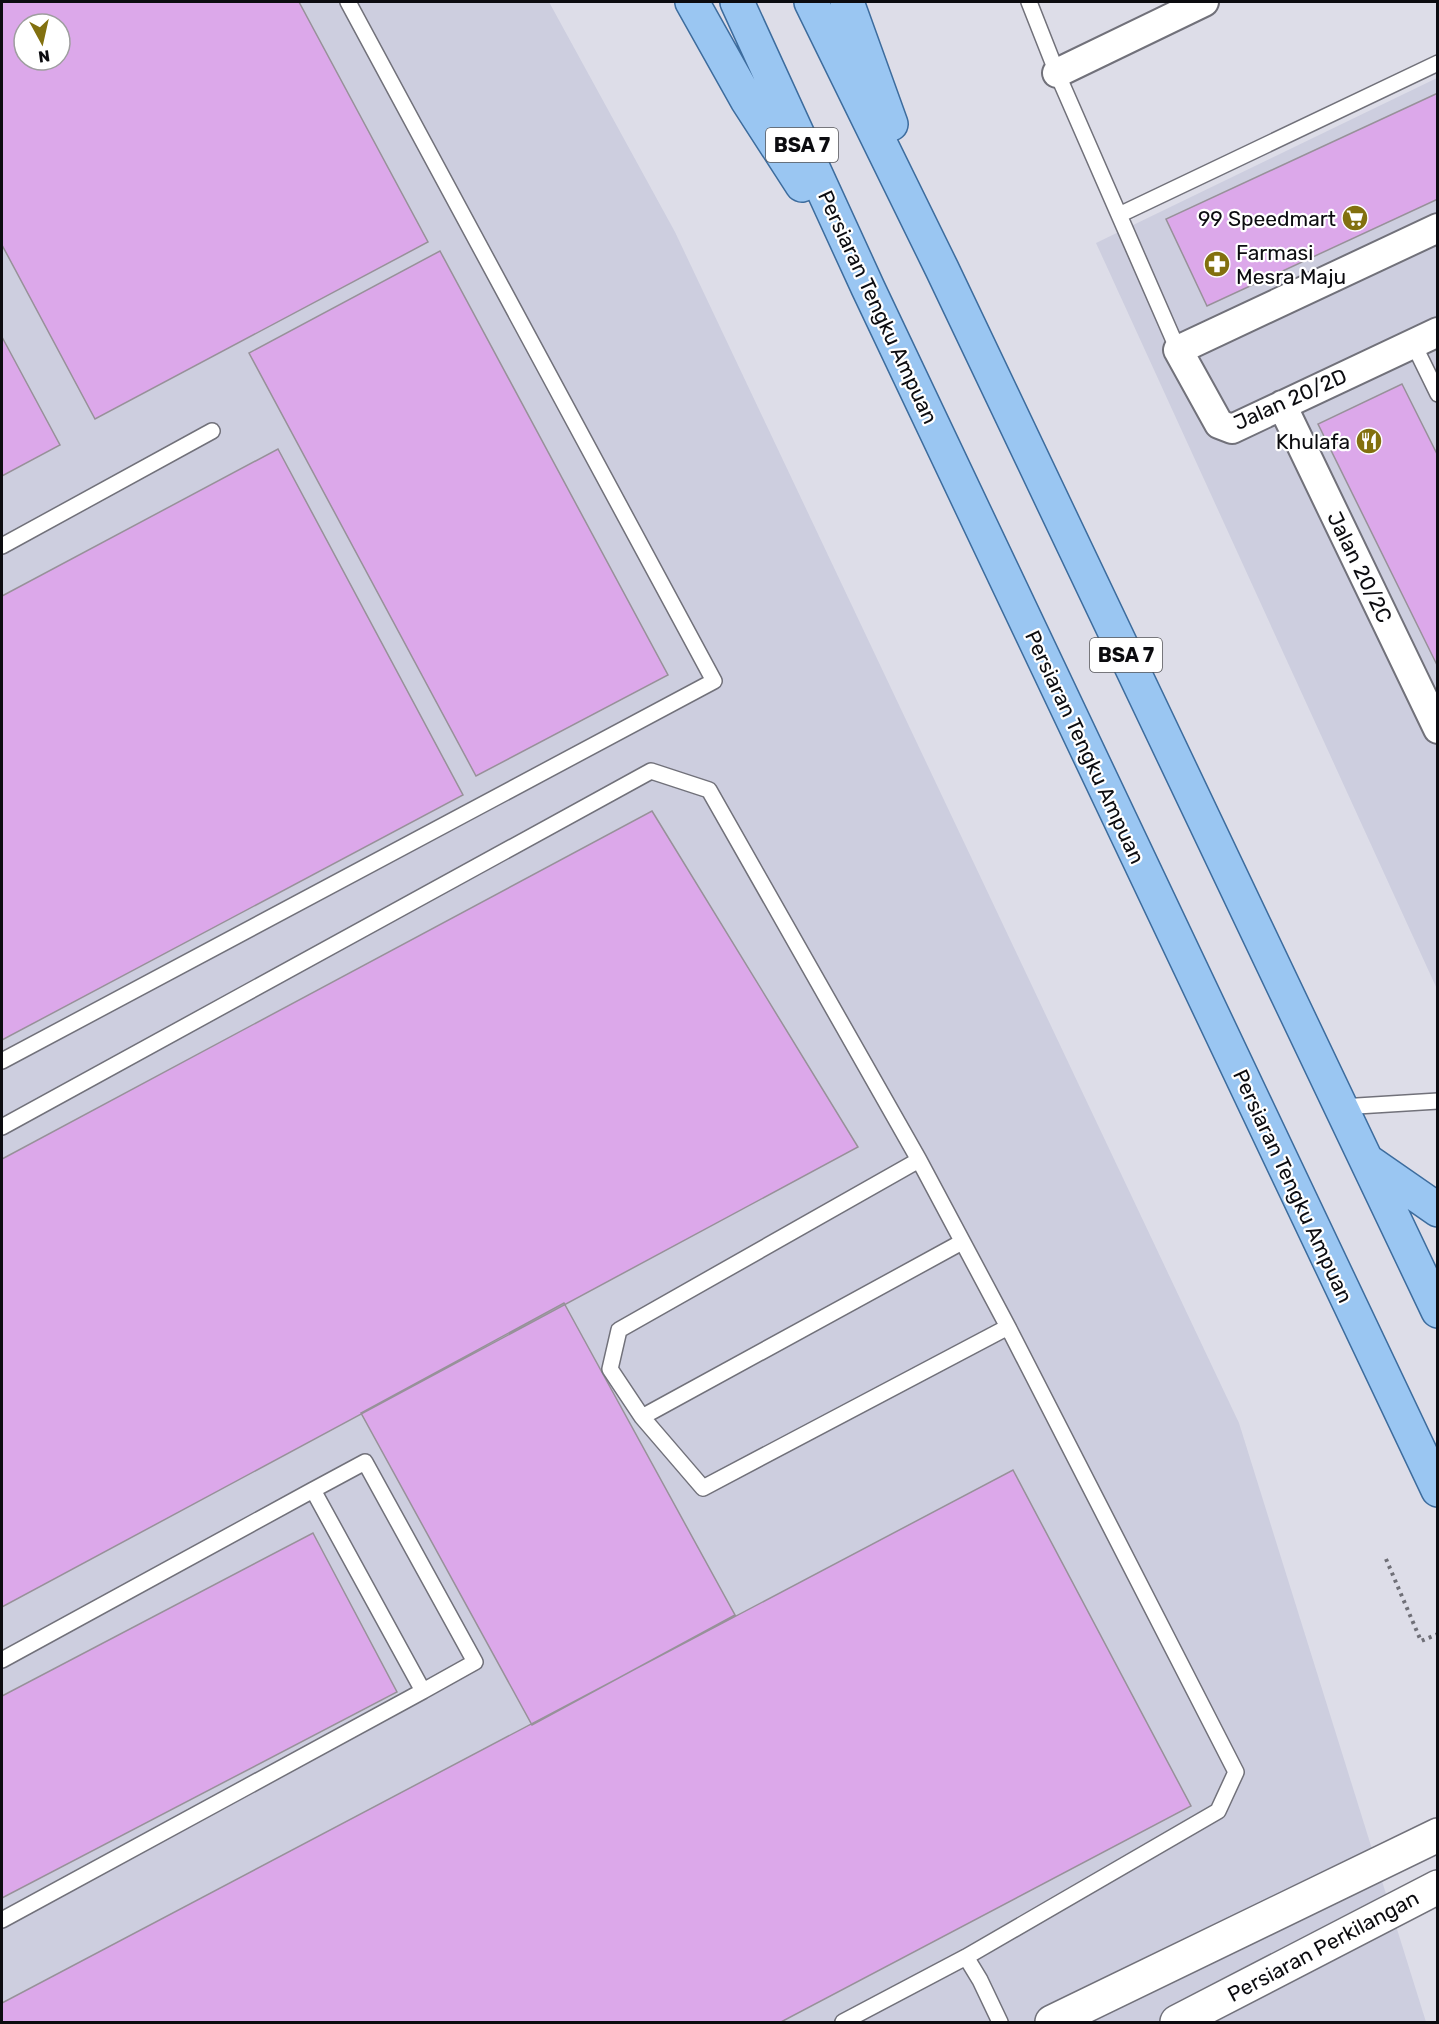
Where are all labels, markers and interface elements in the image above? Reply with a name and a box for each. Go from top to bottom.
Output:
north arrow [12,12,72,72]
text: N [37,46,51,67]
road number: BSA 7 [766,128,838,162]
street label: Persiaran Tengku Ampuan [813,186,943,428]
supermarket icon: 99 Speedmart [1340,203,1370,233]
place label: 99 Speedmart [1198,206,1336,231]
place label: Farmasi Mesra Maju [1236,240,1346,289]
pharmacy icon: Farmasi Mesra Maju [1202,249,1232,279]
street label: Jalan 20/2D [1230,363,1350,435]
restaurant icon: Khulafa [1354,426,1384,456]
place label: Khulafa [1276,429,1350,454]
street label: Jalan 20/2C [1322,507,1398,627]
street label: Persiaran Tengku Ampuan [1020,626,1150,868]
road number: BSA 7 [1090,638,1162,672]
street label: Persiaran Tengku Ampuan [1228,1065,1358,1307]
street label: Persiaran Perkilangan [1223,1885,1423,2007]

